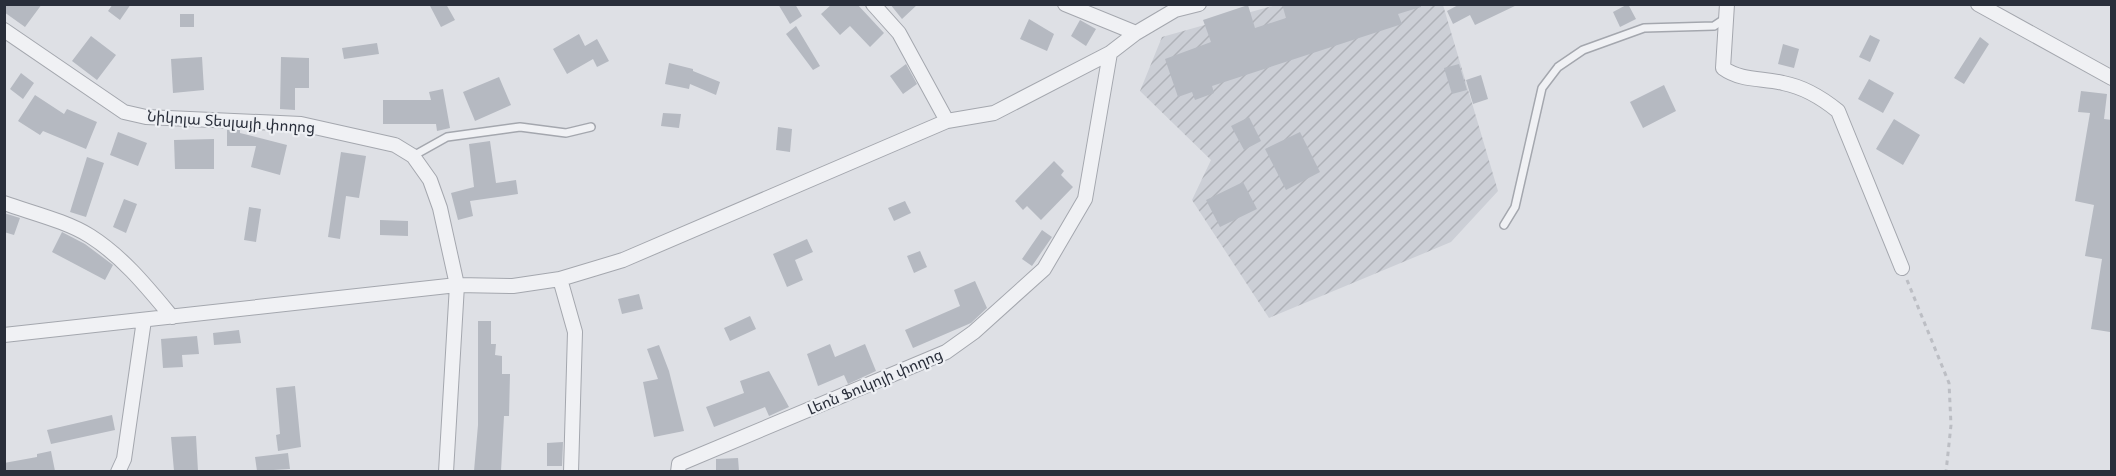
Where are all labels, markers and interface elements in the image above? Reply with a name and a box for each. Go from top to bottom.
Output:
street label: Նիկոլա Տեսլայի փողոց [146,107,316,137]
street label: Լեոն Ֆուկոյի փողոց [805,345,945,419]

